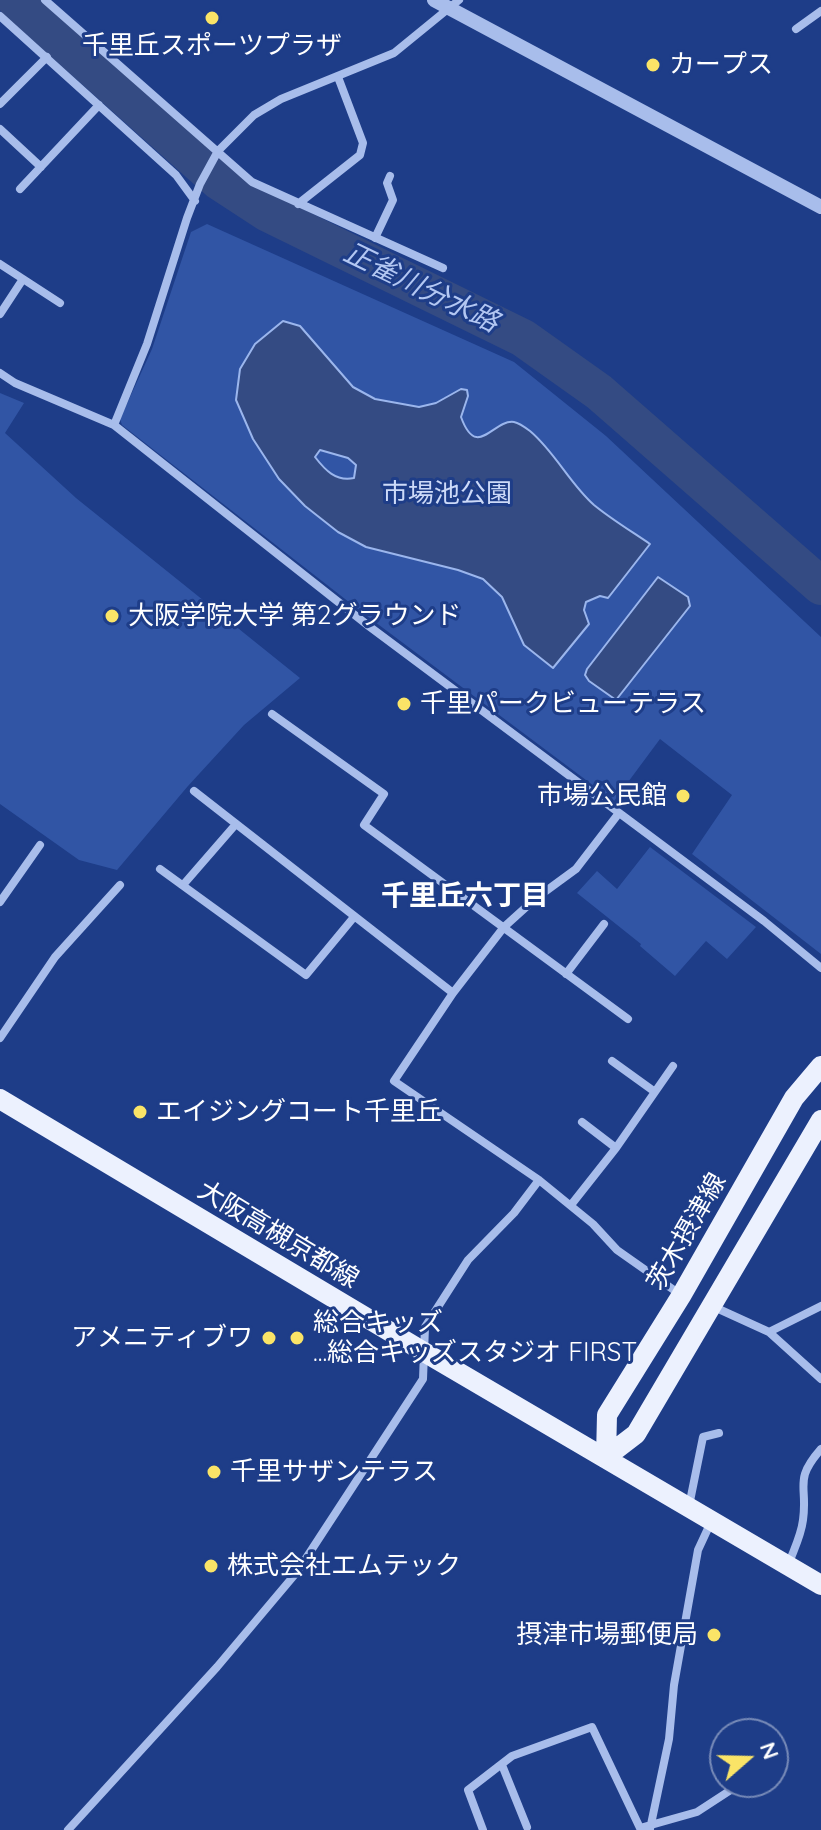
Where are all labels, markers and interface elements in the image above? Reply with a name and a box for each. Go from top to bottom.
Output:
marker: 千里丘スポーツプラザ [203,9,221,27]
place label: 千里丘スポーツプラザ [82,30,342,62]
place label: カープス [669,49,773,81]
marker: カープス [644,56,662,74]
water label: 正雀川分水路 [338,236,504,340]
park label: 市場池公園 [382,478,512,510]
place label: 大阪学院大学 第2グラウンド [128,600,462,632]
marker: 大阪学院大学 第2グラウンド [103,607,121,625]
place label: 千里パークビューテラス [420,688,706,720]
marker: 千里パークビューテラス [395,695,413,713]
place label: 市場公民館 [537,780,667,812]
marker: 市場公民館 [674,787,692,805]
district label: 千里丘六丁目 [381,880,549,914]
place label: エイジングコート千里丘 [156,1096,442,1128]
marker: エイジングコート千里丘 [131,1103,149,1121]
street label: 茨木摂津線 [641,1168,733,1296]
street label: 大阪高槻京都線 [192,1175,364,1295]
place label: 総合キッズ ...総合キッズスタジオ FIRST [313,1307,637,1368]
place label: アメニティブワ [71,1322,253,1354]
marker: アメニティブワ [260,1329,278,1347]
marker: 総合キッズ ...総合キッズスタジオ FIRST [288,1329,306,1347]
place label: 千里サザンテラス [230,1456,438,1488]
marker: 千里サザンテラス [205,1463,223,1481]
place label: 株式会社エムテック [227,1550,461,1582]
marker: 株式会社エムテック [202,1557,220,1575]
place label: 摂津市場郵便局 [516,1619,698,1651]
marker: 摂津市場郵便局 [705,1626,723,1644]
north arrow [709,1718,789,1798]
text: N [754,1738,786,1763]

